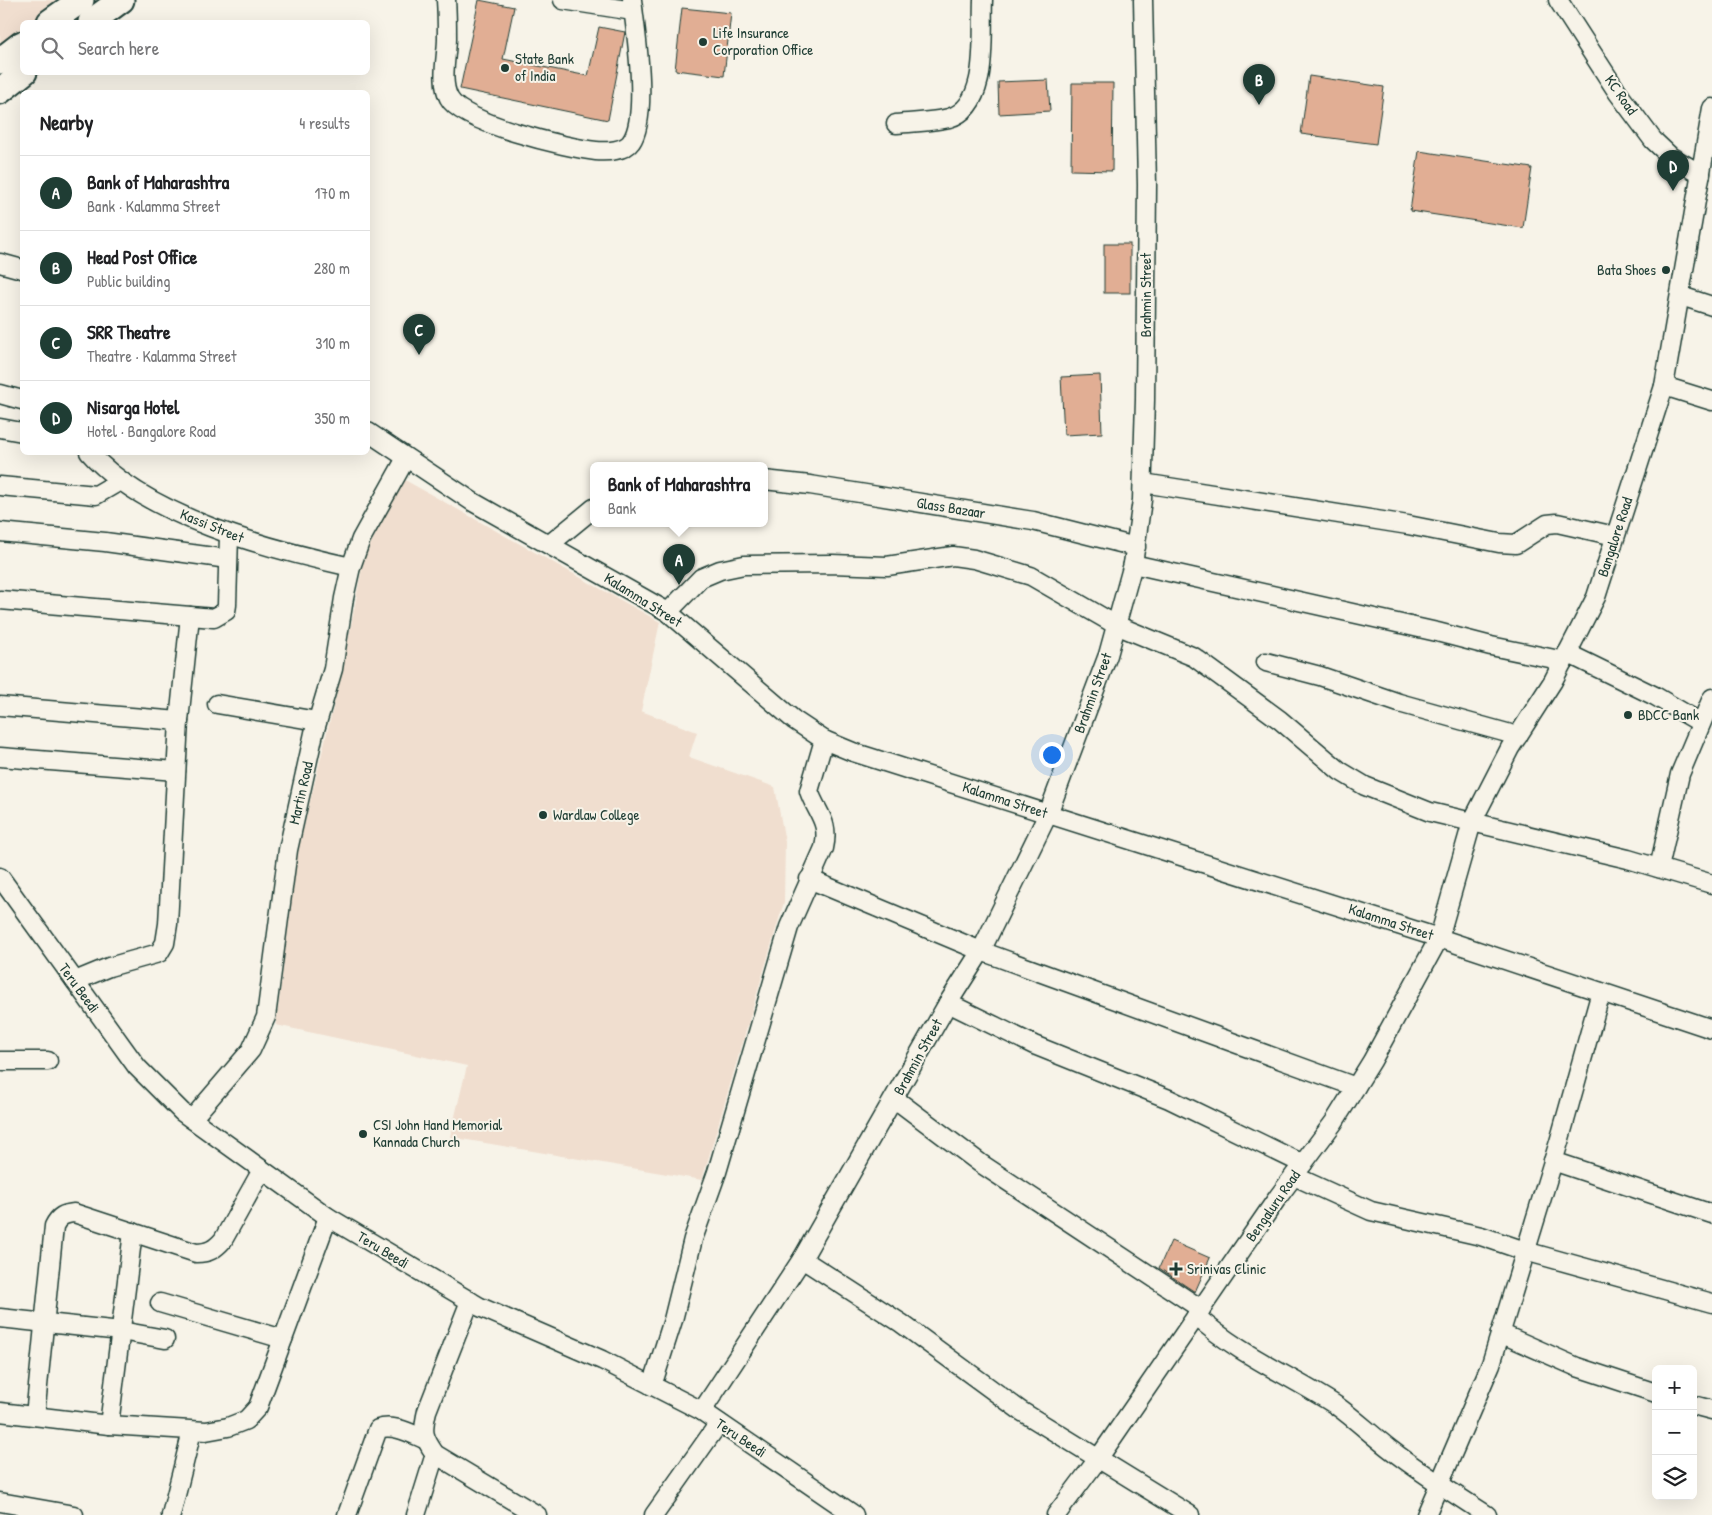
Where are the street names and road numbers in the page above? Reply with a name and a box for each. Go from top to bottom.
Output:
street label: KC Road [1600,71,1643,119]
street label: Brahmin Street [1135,252,1156,337]
street label: Glass Bazaar [915,492,987,523]
street label: Bangalore Road [1592,494,1637,579]
street label: Kassi Street [177,503,248,548]
street label: Kalamma Street [600,567,687,632]
street label: Brahmin Street [1068,649,1117,736]
street label: Martin Road [283,759,318,826]
street label: Kalamma Street [960,776,1051,823]
street label: Kalamma Street [1346,898,1437,945]
street label: Teru Beedi [54,958,105,1017]
street label: Brahmin Street [888,1014,948,1099]
street label: Bengaluru Road [1240,1166,1305,1246]
street label: Teru Beedi [353,1226,413,1273]
street label: Teru Beedi [712,1413,771,1462]

